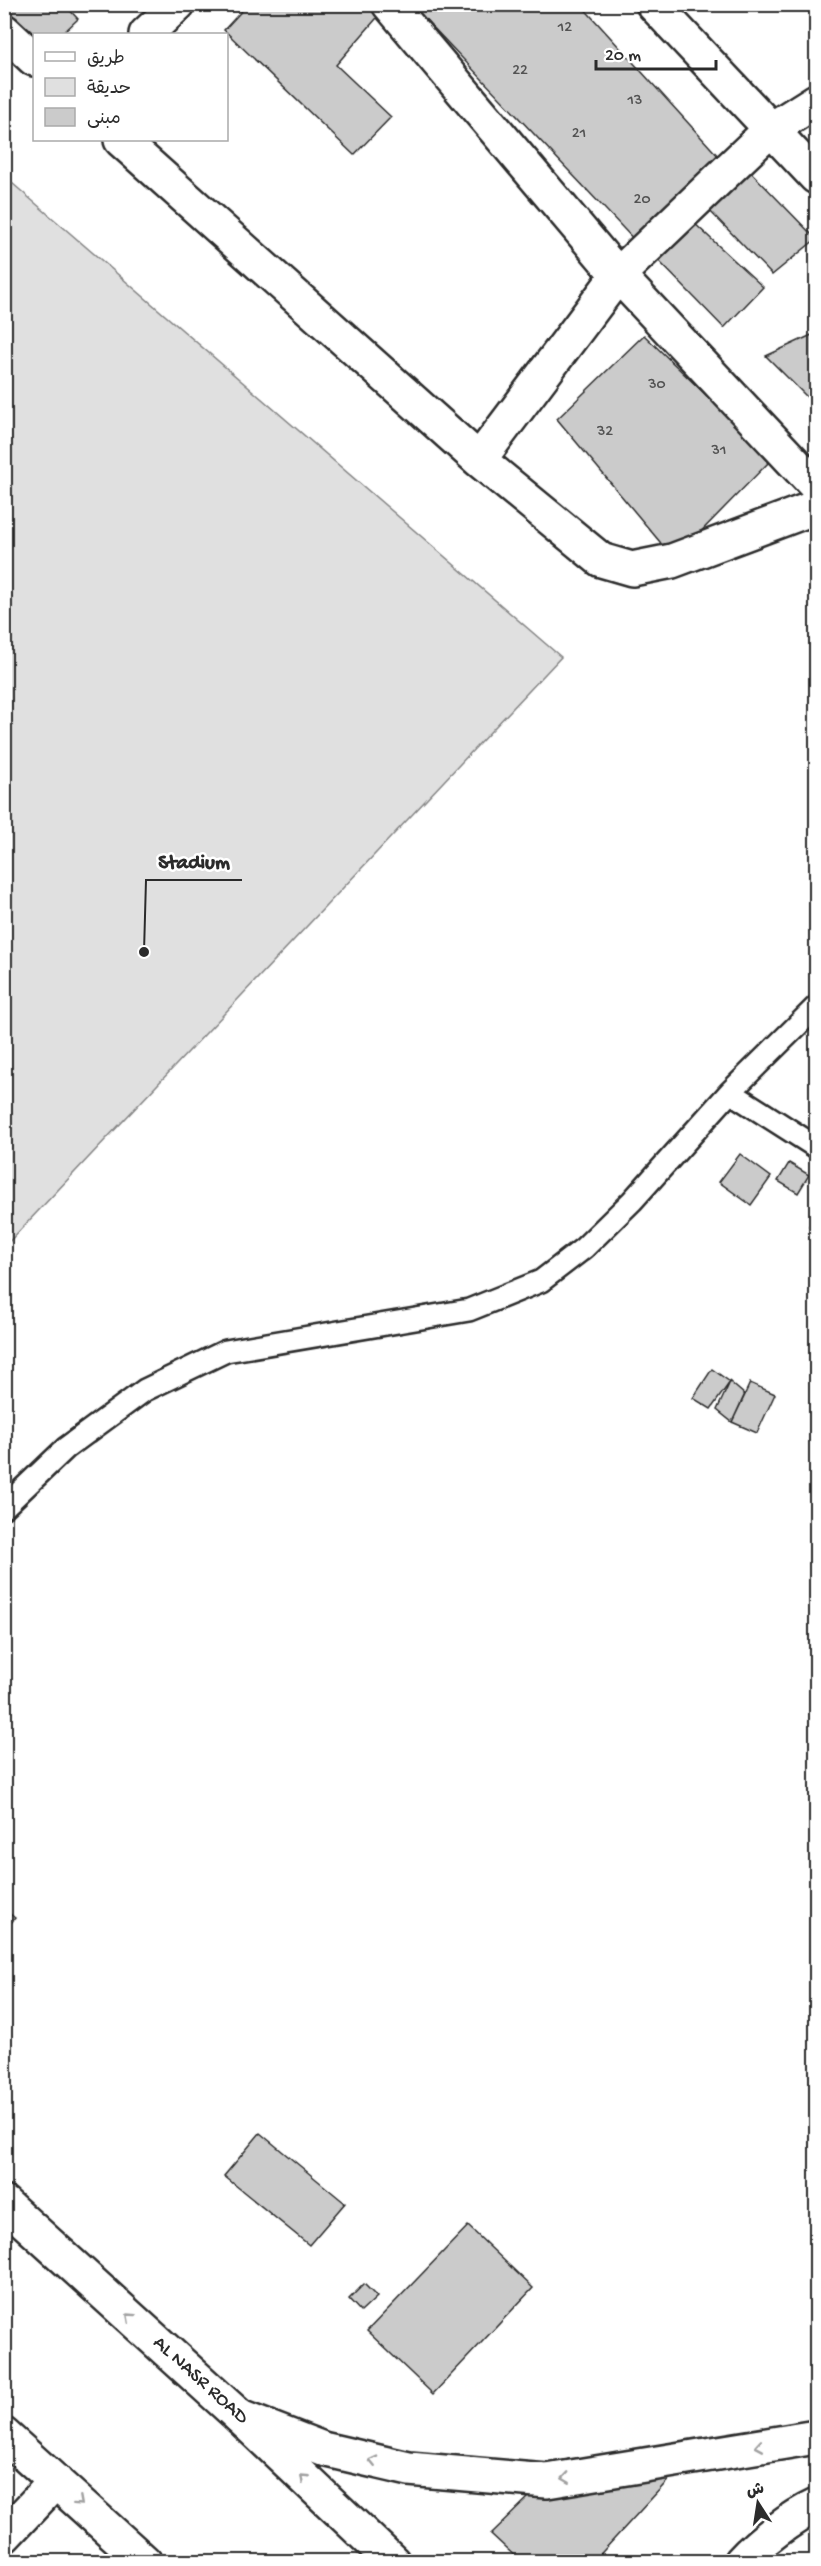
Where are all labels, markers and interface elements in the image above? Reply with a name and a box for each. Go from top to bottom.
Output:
house number: 12 [557,19,572,38]
legend [33,33,228,141]
scale bar [596,33,716,71]
text: 20 m [605,46,641,67]
text: طريق [87,49,125,70]
house number: 22 [512,62,528,81]
text: حديقة [87,79,131,100]
house number: 13 [627,92,642,111]
text: مبنى [87,109,121,130]
house number: 21 [572,125,586,144]
house number: 20 [634,191,650,210]
house number: 30 [647,376,666,395]
house number: 32 [596,423,613,442]
house number: 31 [711,442,726,461]
callout: Stadium [146,841,242,880]
text: Stadium [158,852,230,877]
one-way arrow [127,2313,137,2324]
street label: AL NASR ROAD [148,2332,253,2431]
one-way arrow [754,2440,763,2452]
one-way arrow [368,2455,378,2468]
one-way arrow [562,2472,571,2484]
north arrow [728,2473,788,2533]
one-way arrow [301,2474,311,2485]
text: ش [745,2481,766,2503]
one-way arrow [72,2495,83,2506]

